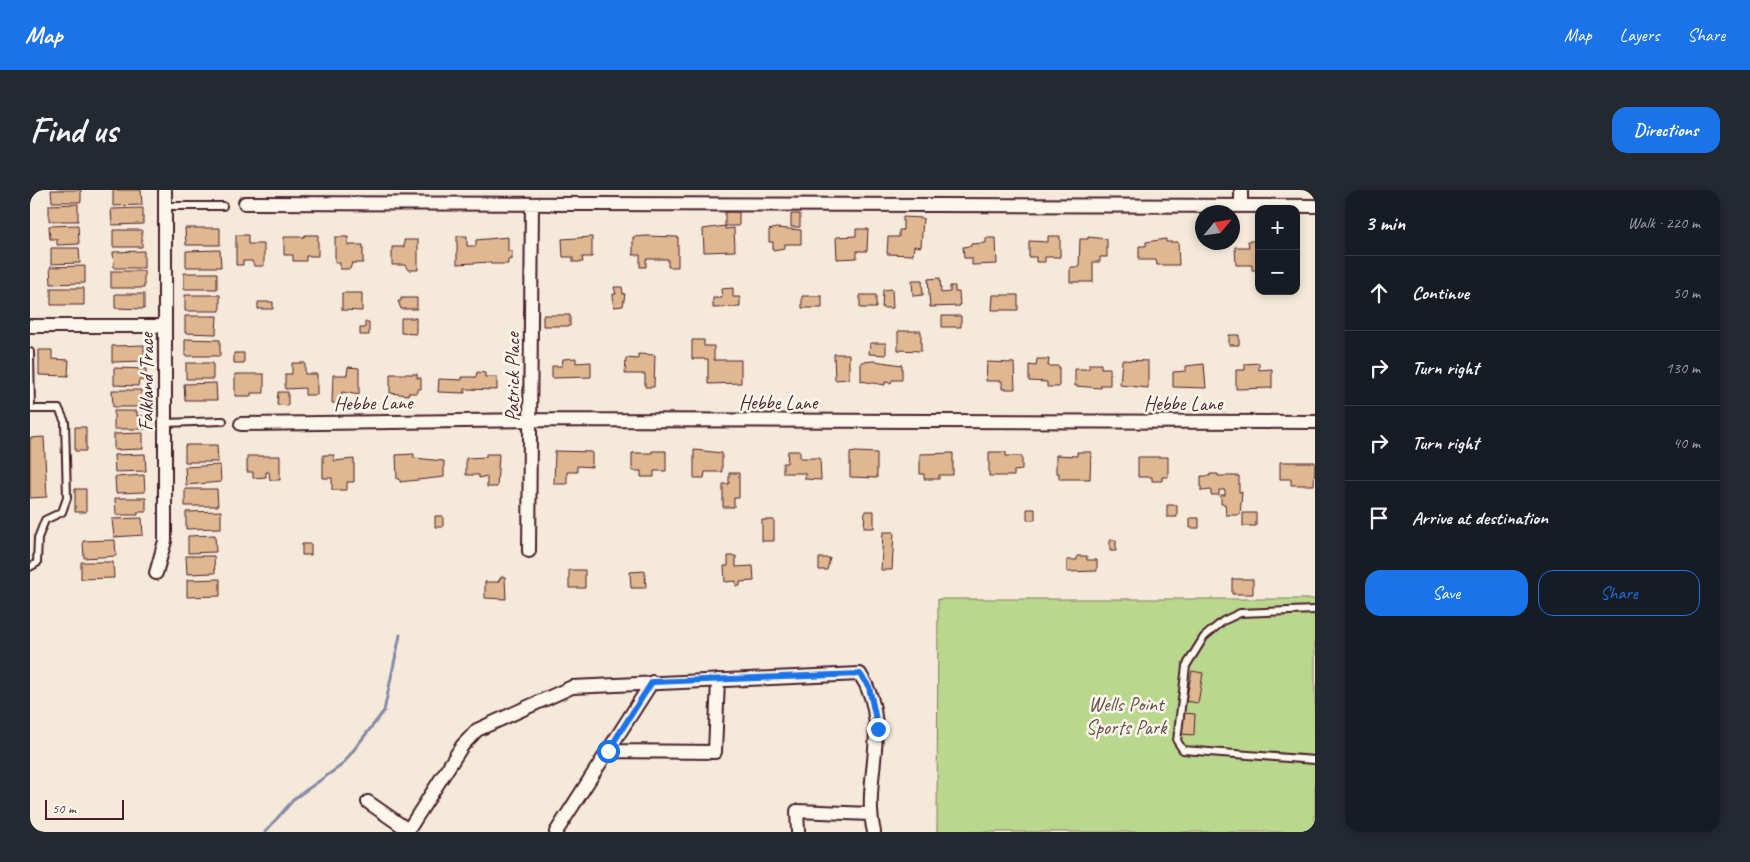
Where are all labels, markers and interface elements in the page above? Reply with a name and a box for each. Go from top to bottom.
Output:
text: Map [25,20,62,50]
text: Map [1564,24,1592,46]
text: Layers [1620,24,1659,46]
text: Share [1687,24,1725,46]
button: Directions [1612,107,1720,153]
text: Find us [30,108,117,153]
north arrow [1195,205,1240,250]
map controls [1255,205,1300,295]
button: + [1255,205,1300,250]
text: 3 min [1365,210,1405,236]
text: Walk · 220 m [1628,213,1700,233]
button: − [1255,250,1300,295]
icon: ahead [1365,279,1393,307]
text: Continue [1412,281,1469,305]
text: 50 m [1673,283,1700,303]
street label: Falkland Trace [134,331,159,431]
street label: Patrick Place [500,331,525,422]
icon: right [1365,354,1393,382]
text: Turn right [1412,356,1479,380]
text: 130 m [1666,358,1700,378]
street label: Hebbe Lane [333,390,414,416]
street label: Hebbe Lane [739,390,819,415]
street label: Hebbe Lane [1144,391,1224,416]
icon: right [1365,429,1393,457]
text: Turn right [1412,431,1479,455]
text: 40 m [1673,433,1700,453]
icon: arrive [1365,504,1393,532]
text: Arrive at destination [1412,506,1548,530]
button: Save [1365,570,1528,616]
button: Share [1538,570,1700,616]
park label: Wells Point Sports Park [1086,692,1168,740]
route end [867,718,890,741]
route start [597,740,620,763]
scale bar [45,797,124,820]
text: 50 m [52,800,76,817]

